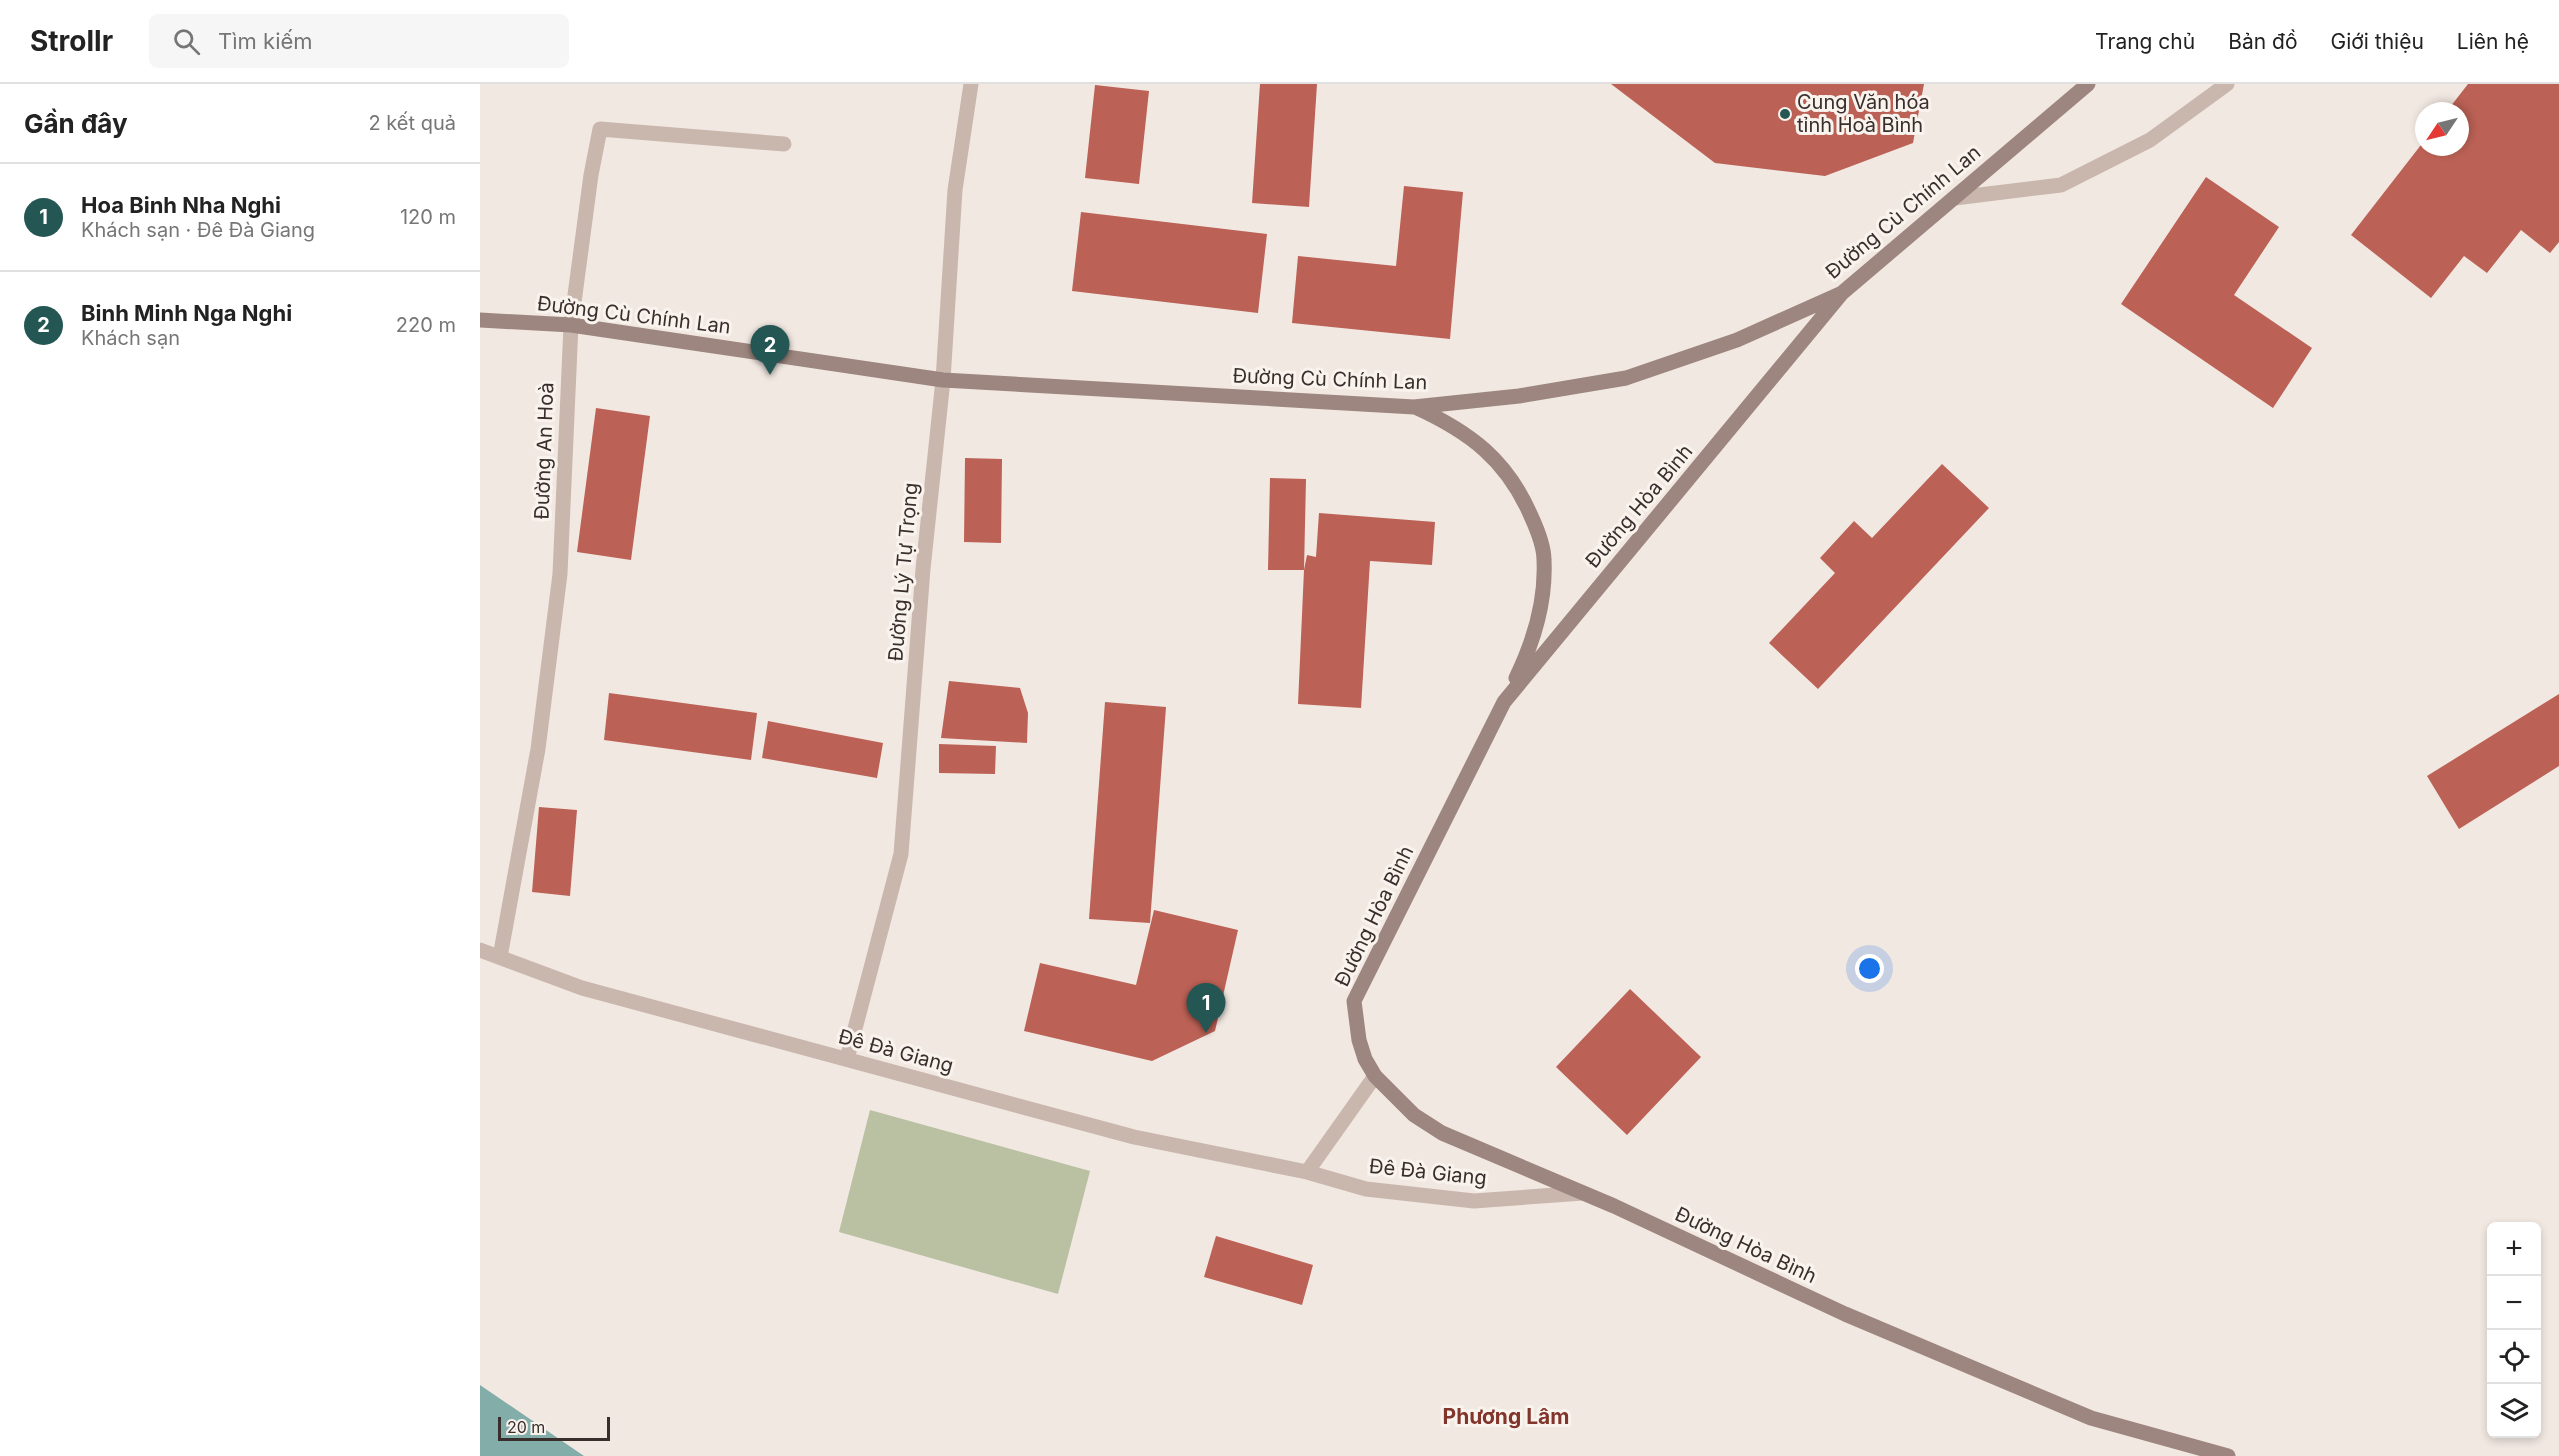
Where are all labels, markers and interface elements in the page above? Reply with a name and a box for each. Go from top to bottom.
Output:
search box [149,14,569,68]
text: Strollr [30,24,113,58]
icon: search [170,25,203,58]
text: Tìm kiếm [218,28,313,54]
text: Trang chủ [2095,29,2195,54]
text: Bản đồ [2228,29,2298,54]
text: Giới thiệu [2331,29,2424,54]
text: Liên hệ [2457,29,2529,54]
place label: Cung Văn hóa tỉnh Hoà Bình [1797,90,1930,137]
north arrow [2415,102,2469,156]
marker: Cung Văn hóa tỉnh Hoà Bình [1778,107,1792,121]
text: Gần đây [24,108,128,139]
text: 2 kết quả [369,111,456,135]
street label: Đường Cù Chính Lan [1821,140,1985,284]
text: Hoa Binh Nha Nghi [81,192,281,218]
text: 1 [39,205,48,229]
text: 120 m [400,205,456,229]
text: Khách sạn · Đê Đà Giang [81,218,315,242]
street label: Đường Cù Chính Lan [536,291,732,339]
text: Binh Minh Nga Nghi [81,300,292,326]
text: 2 [37,313,50,337]
text: 220 m [396,313,456,337]
text: Khách sạn [81,326,180,350]
pin: 2 [750,326,790,375]
street label: Đường Cù Chính Lan [1232,364,1428,394]
street label: Đường An Hoà [530,382,558,520]
street label: Đường Hòa Bình [1581,440,1697,572]
street label: Đường Lý Tự Trọng [883,482,923,662]
street label: Đường Hòa Bình [1330,842,1418,990]
your location [1855,954,1884,983]
pin: 1 [1186,984,1226,1033]
street label: Đê Đà Giang [836,1024,956,1078]
street label: Đê Đà Giang [1368,1154,1488,1190]
street label: Đường Hòa Bình [1671,1202,1821,1288]
map controls [2487,1222,2541,1438]
button: + [2487,1222,2541,1276]
button: − [2487,1276,2541,1330]
button: locate [2487,1330,2541,1384]
button: layers [2487,1384,2541,1438]
district label: Phương Lâm [1443,1404,1569,1429]
scale bar [498,1414,610,1442]
text: 20 m [507,1417,545,1437]

